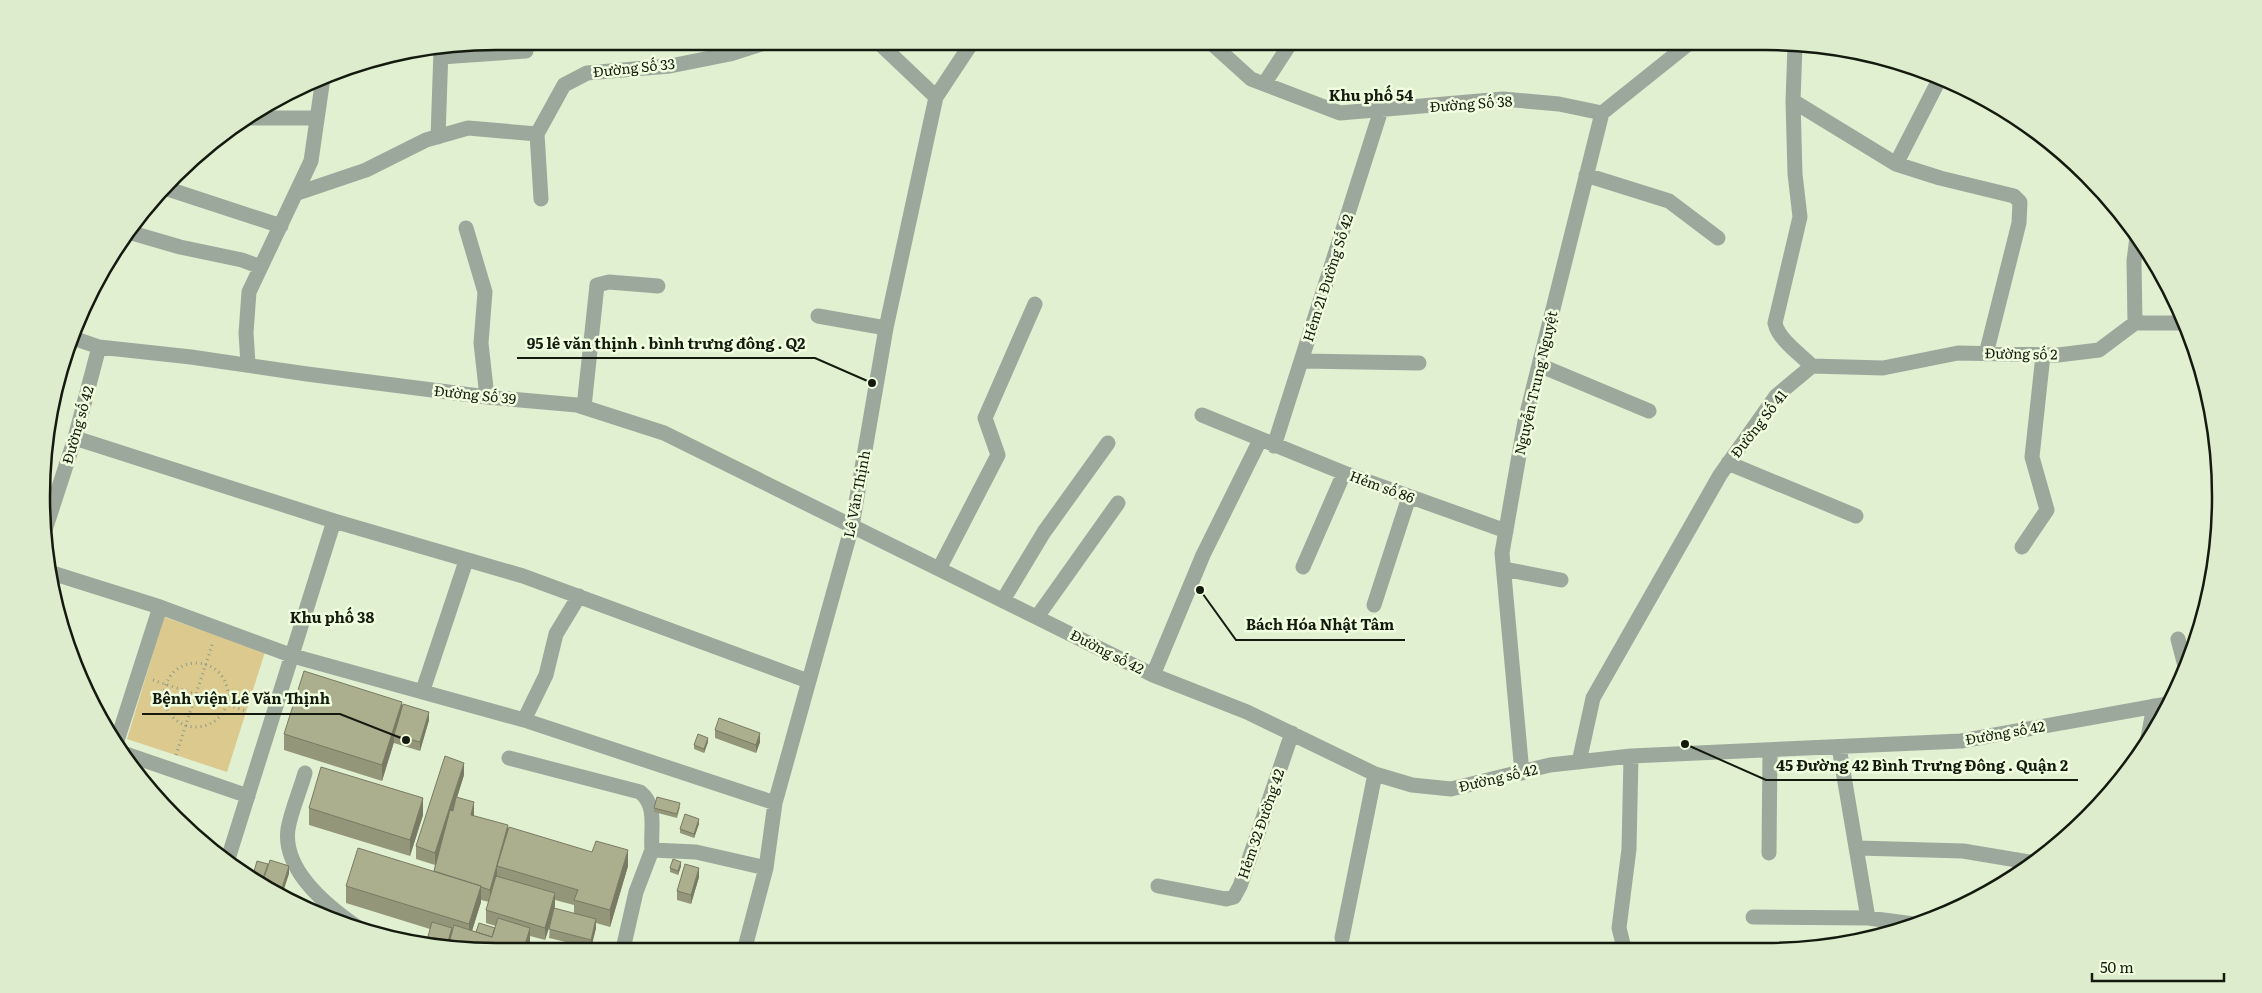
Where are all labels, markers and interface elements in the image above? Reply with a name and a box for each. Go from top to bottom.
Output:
street label: Đường Số 33 [592,53,676,81]
district label: Khu phố 54 [1329,83,1413,106]
street label: Đường Số 38 [1429,90,1513,116]
street label: Hẻm 21 Đường Số 42 [1297,211,1357,344]
street label: Nguyễn Trung Nguyệt [1509,308,1561,457]
callout: 95 lê văn thịnh . bình trưng đông . Q2 [517,328,815,358]
text: 95 lê văn thịnh . bình trưng đông . Q2 [527,331,805,354]
street label: Đường số 2 [1985,342,2058,364]
street label: Đường Số 39 [433,380,517,408]
street label: Đường số 42 [56,383,98,466]
street label: Đường Số 41 [1725,385,1791,461]
street label: Lê Văn Thịnh [838,448,874,539]
street label: Hẻm số 86 [1347,465,1418,507]
district label: Khu phố 38 [290,605,374,628]
callout: Bách Hóa Nhật Tâm [1236,610,1405,640]
text: Bách Hóa Nhật Tâm [1246,612,1394,635]
street label: Đường số 42 [1067,624,1148,678]
callout: Bệnh viện Lê Văn Thịnh [142,684,340,714]
text: Bệnh viện Lê Văn Thịnh [152,686,330,709]
street label: Đường số 42 [1964,715,2046,749]
callout: 45 Đường 42 Bình Trưng Đông . Quận 2 [1766,750,2078,780]
text: 45 Đường 42 Bình Trưng Đông . Quận 2 [1776,753,2068,776]
street label: Đường số 42 [1456,758,1539,796]
street label: Hẻm 32 Đường 42 [1232,766,1288,881]
scale bar [2092,950,2224,982]
text: 50 m [2100,955,2134,978]

